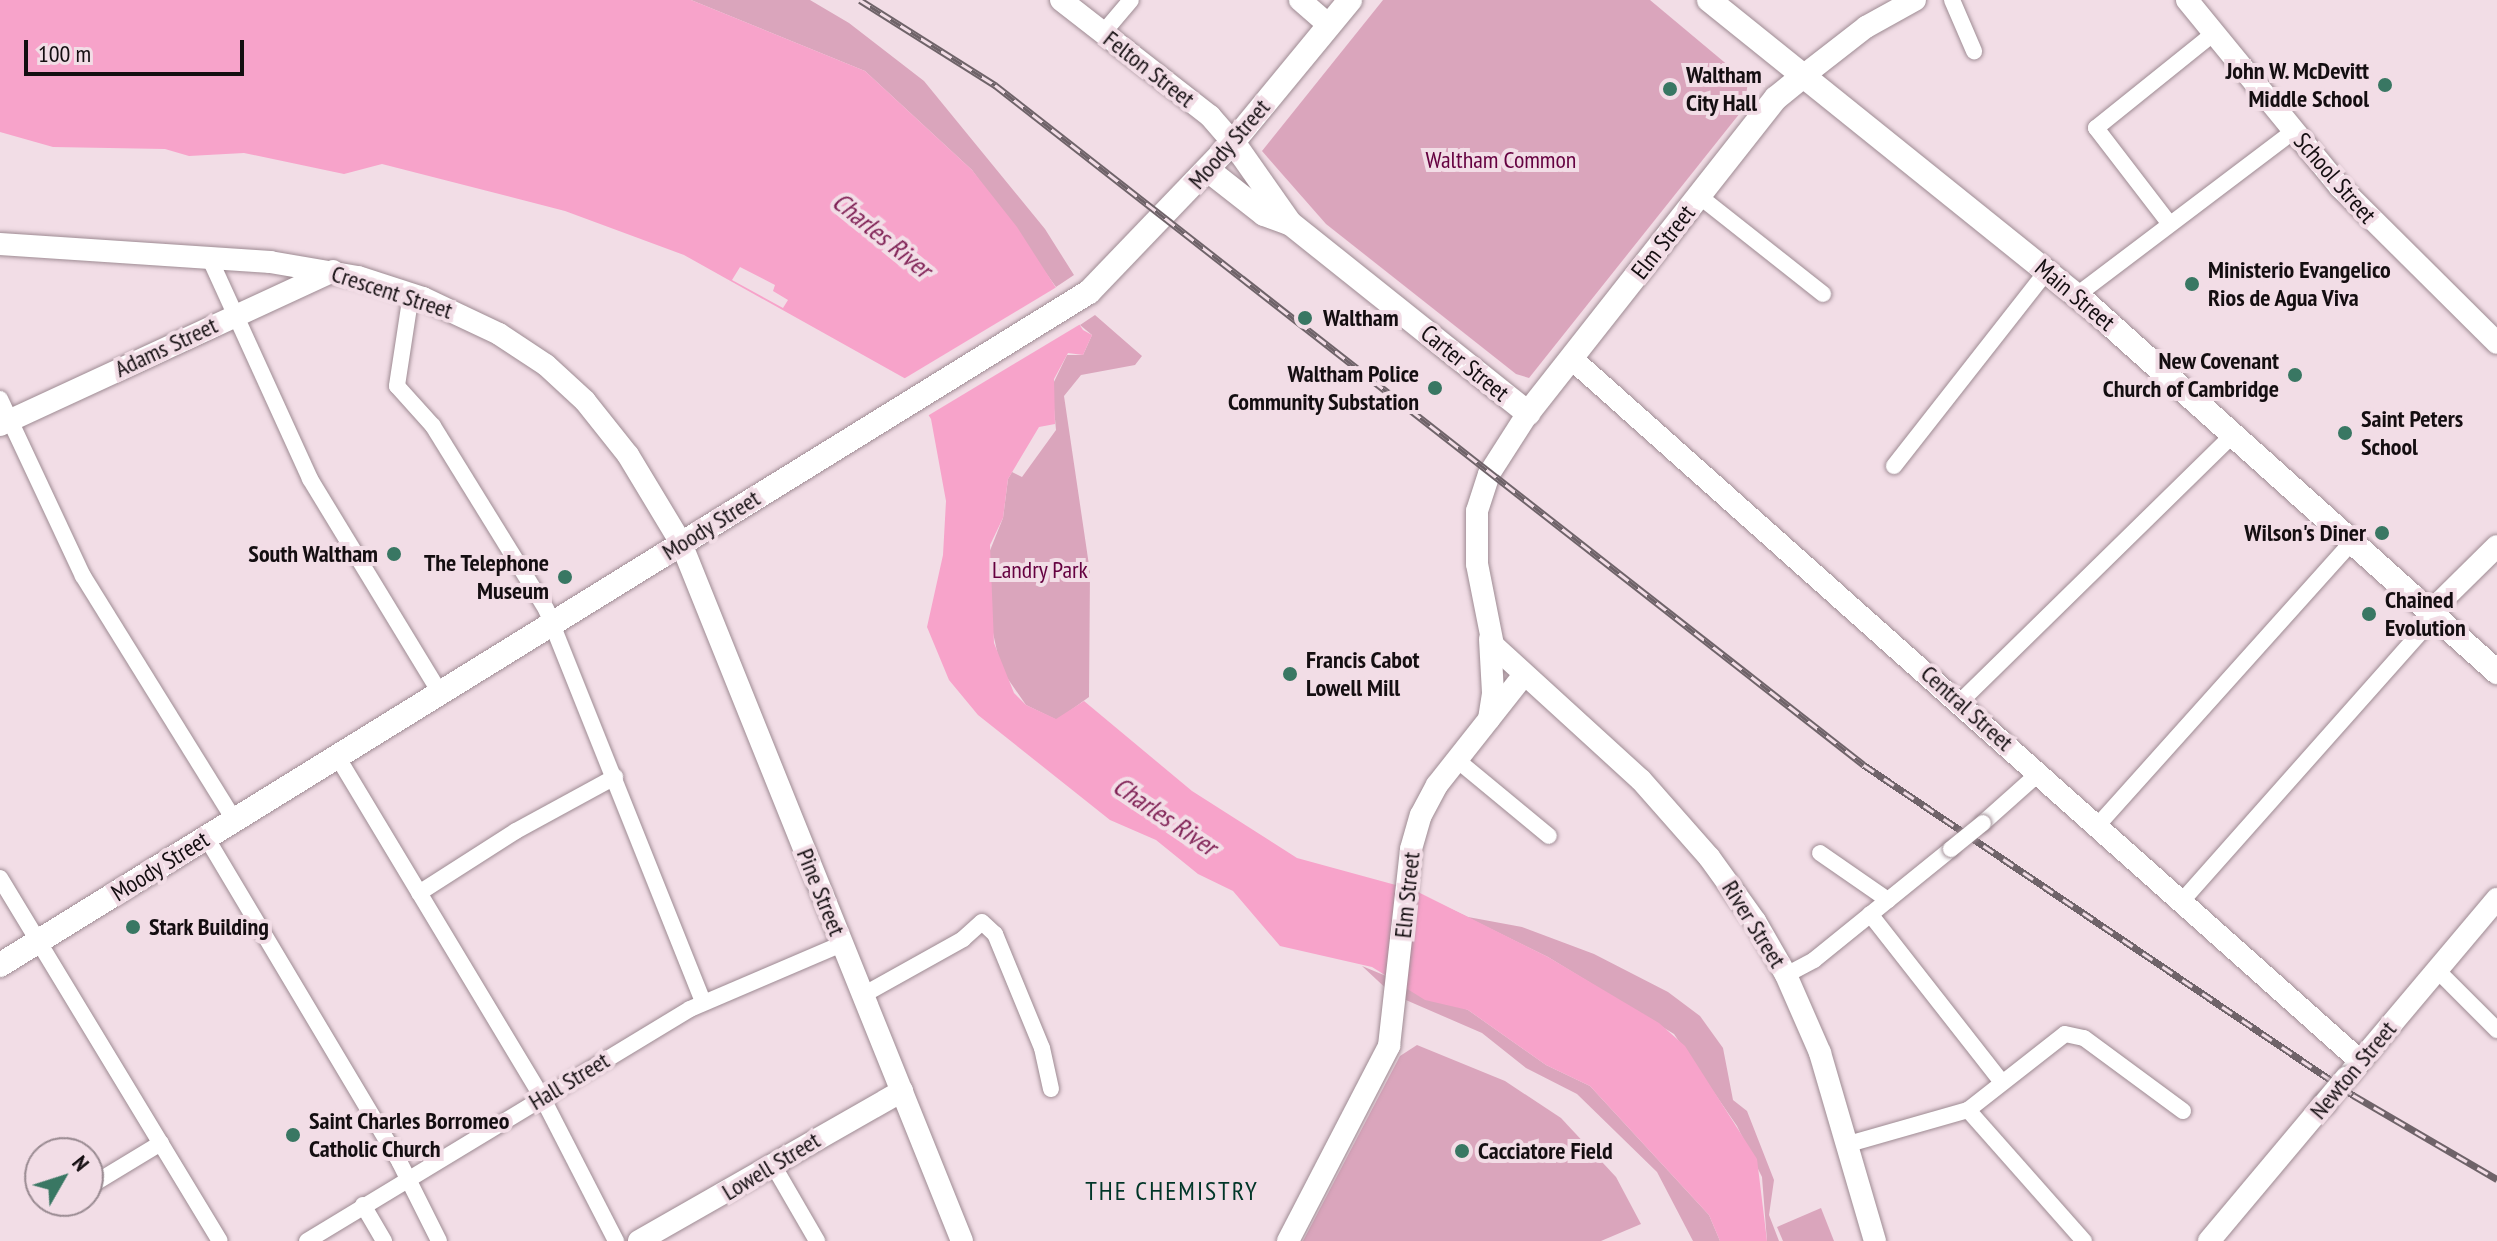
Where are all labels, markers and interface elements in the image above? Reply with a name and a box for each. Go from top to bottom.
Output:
scale bar [28,24,248,74]
street label: Felton Street [1098,25,1200,113]
text: 100 m [38,38,91,69]
place label: John W. McDevitt Middle School [2223,57,2369,113]
place label: Waltham City Hall [1686,61,1762,117]
marker: John W. McDevitt Middle School [2376,76,2394,94]
marker: Waltham City Hall [1661,80,1679,98]
street label: Moody Street [1182,93,1276,195]
street label: School Street [2288,127,2382,229]
park label: Waltham Common [1426,146,1576,174]
water label: Charles River [826,186,938,284]
street label: Elm Street [1625,199,1701,285]
street label: Main Street [2029,253,2121,337]
place label: Ministerio Evangelico Rios de Agua Viva [2208,256,2391,312]
street label: Crescent Street [328,259,456,325]
marker: Ministerio Evangelico Rios de Agua Viva [2183,275,2201,293]
place label: Waltham [1323,304,1399,332]
marker: Waltham [1294,307,1316,329]
street label: Adams Street [110,311,222,383]
street label: Carter Street [1415,319,1515,407]
place label: New Covenant Church of Cambridge [2102,347,2279,403]
place label: Waltham Police Community Substation [1227,360,1419,416]
marker: New Covenant Church of Cambridge [2286,366,2304,384]
marker: Waltham Police Community Substation [1426,379,1444,397]
place label: Saint Peters School [2361,405,2463,461]
marker: Saint Peters School [2336,424,2354,442]
street label: Moody Street [657,484,765,566]
place label: Wilson's Diner [2244,519,2366,547]
marker: Wilson's Diner [2373,524,2391,542]
place label: South Waltham [248,540,378,568]
marker: South Waltham [385,545,403,563]
place label: The Telephone Museum [423,549,549,605]
park label: Landry Park [992,556,1088,584]
marker: The Telephone Museum [556,568,574,586]
place label: Chained Evolution [2385,586,2466,642]
marker: Chained Evolution [2360,605,2378,623]
place label: Francis Cabot Lowell Mill [1306,646,1420,702]
street label: Central Street [1915,659,2019,757]
marker: Francis Cabot Lowell Mill [1281,665,1299,683]
water label: Charles River [1107,770,1223,862]
street label: Moody Street [106,825,214,907]
street label: Pine Street [791,844,851,940]
street label: Elm Street [1388,851,1426,939]
street label: River Street [1716,875,1792,973]
place label: Stark Building [149,913,269,941]
marker: Stark Building [124,918,142,936]
street label: Newton Street [2304,1015,2402,1125]
street label: Hall Street [524,1046,614,1116]
place label: Saint Charles Borromeo Catholic Church [309,1107,510,1163]
marker: Saint Charles Borromeo Catholic Church [284,1126,302,1144]
street label: Lowell Street [717,1126,825,1206]
north arrow [24,1137,104,1217]
place label: Cacciatore Field [1478,1137,1613,1165]
marker: Cacciatore Field [1453,1142,1471,1160]
text: N [66,1150,96,1177]
district label: THE CHEMISTRY [1085,1175,1259,1207]

